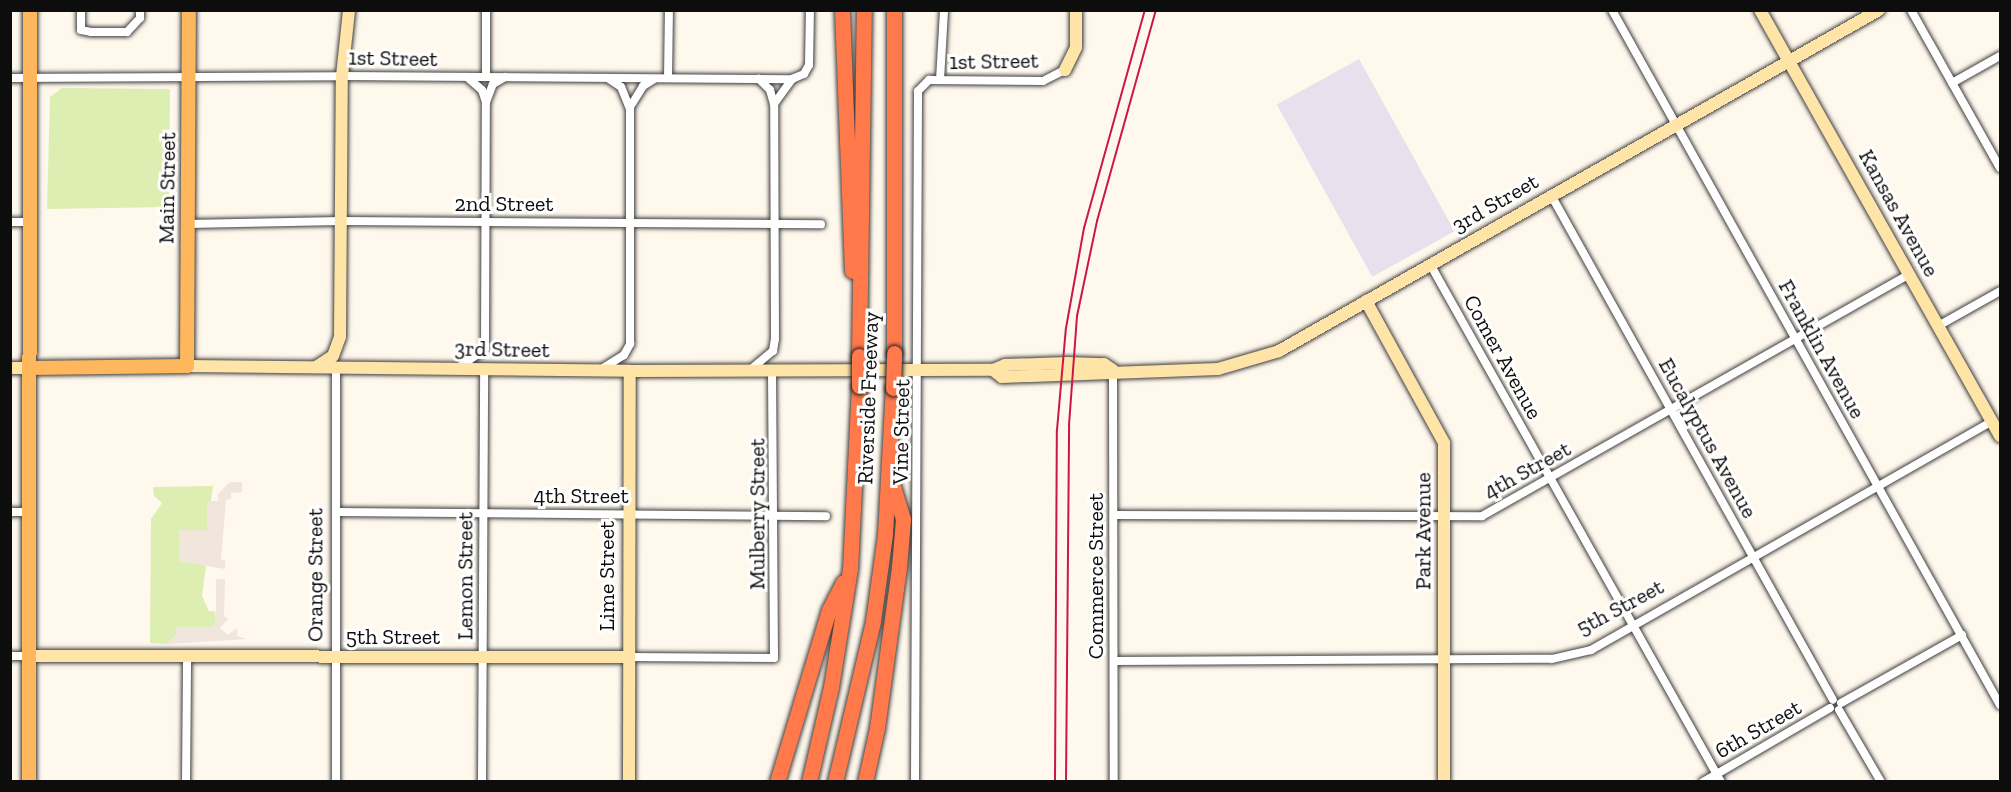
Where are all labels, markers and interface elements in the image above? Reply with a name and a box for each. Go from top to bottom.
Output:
street label: 1st Street [348,44,438,72]
street label: 1st Street [949,47,1039,75]
street label: Main Street [153,132,181,244]
street label: Kansas Avenue [1853,145,1945,281]
street label: 3rd Street [1447,168,1543,238]
street label: 2nd Street [455,191,553,217]
street label: Franklin Avenue [1773,275,1871,423]
street label: Comer Avenue [1458,290,1548,424]
street label: Riverside Freeway [852,311,884,485]
street label: 3rd Street [454,335,550,363]
street label: Eucalyptus Avenue [1653,353,1763,523]
street label: Vine Street [887,379,915,485]
street label: 4th Street [1479,435,1575,505]
street label: Mulberry Street [744,438,770,590]
street label: Park Avenue [1410,472,1436,590]
street label: 4th Street [533,483,629,509]
street label: Commerce Street [1083,493,1109,659]
street label: Orange Street [302,508,328,642]
street label: Lemon Street [452,512,478,640]
street label: Lime Street [594,521,620,631]
street label: 5th Street [1572,573,1668,641]
street label: 5th Street [346,624,440,650]
street label: 6th Street [1710,694,1806,764]

